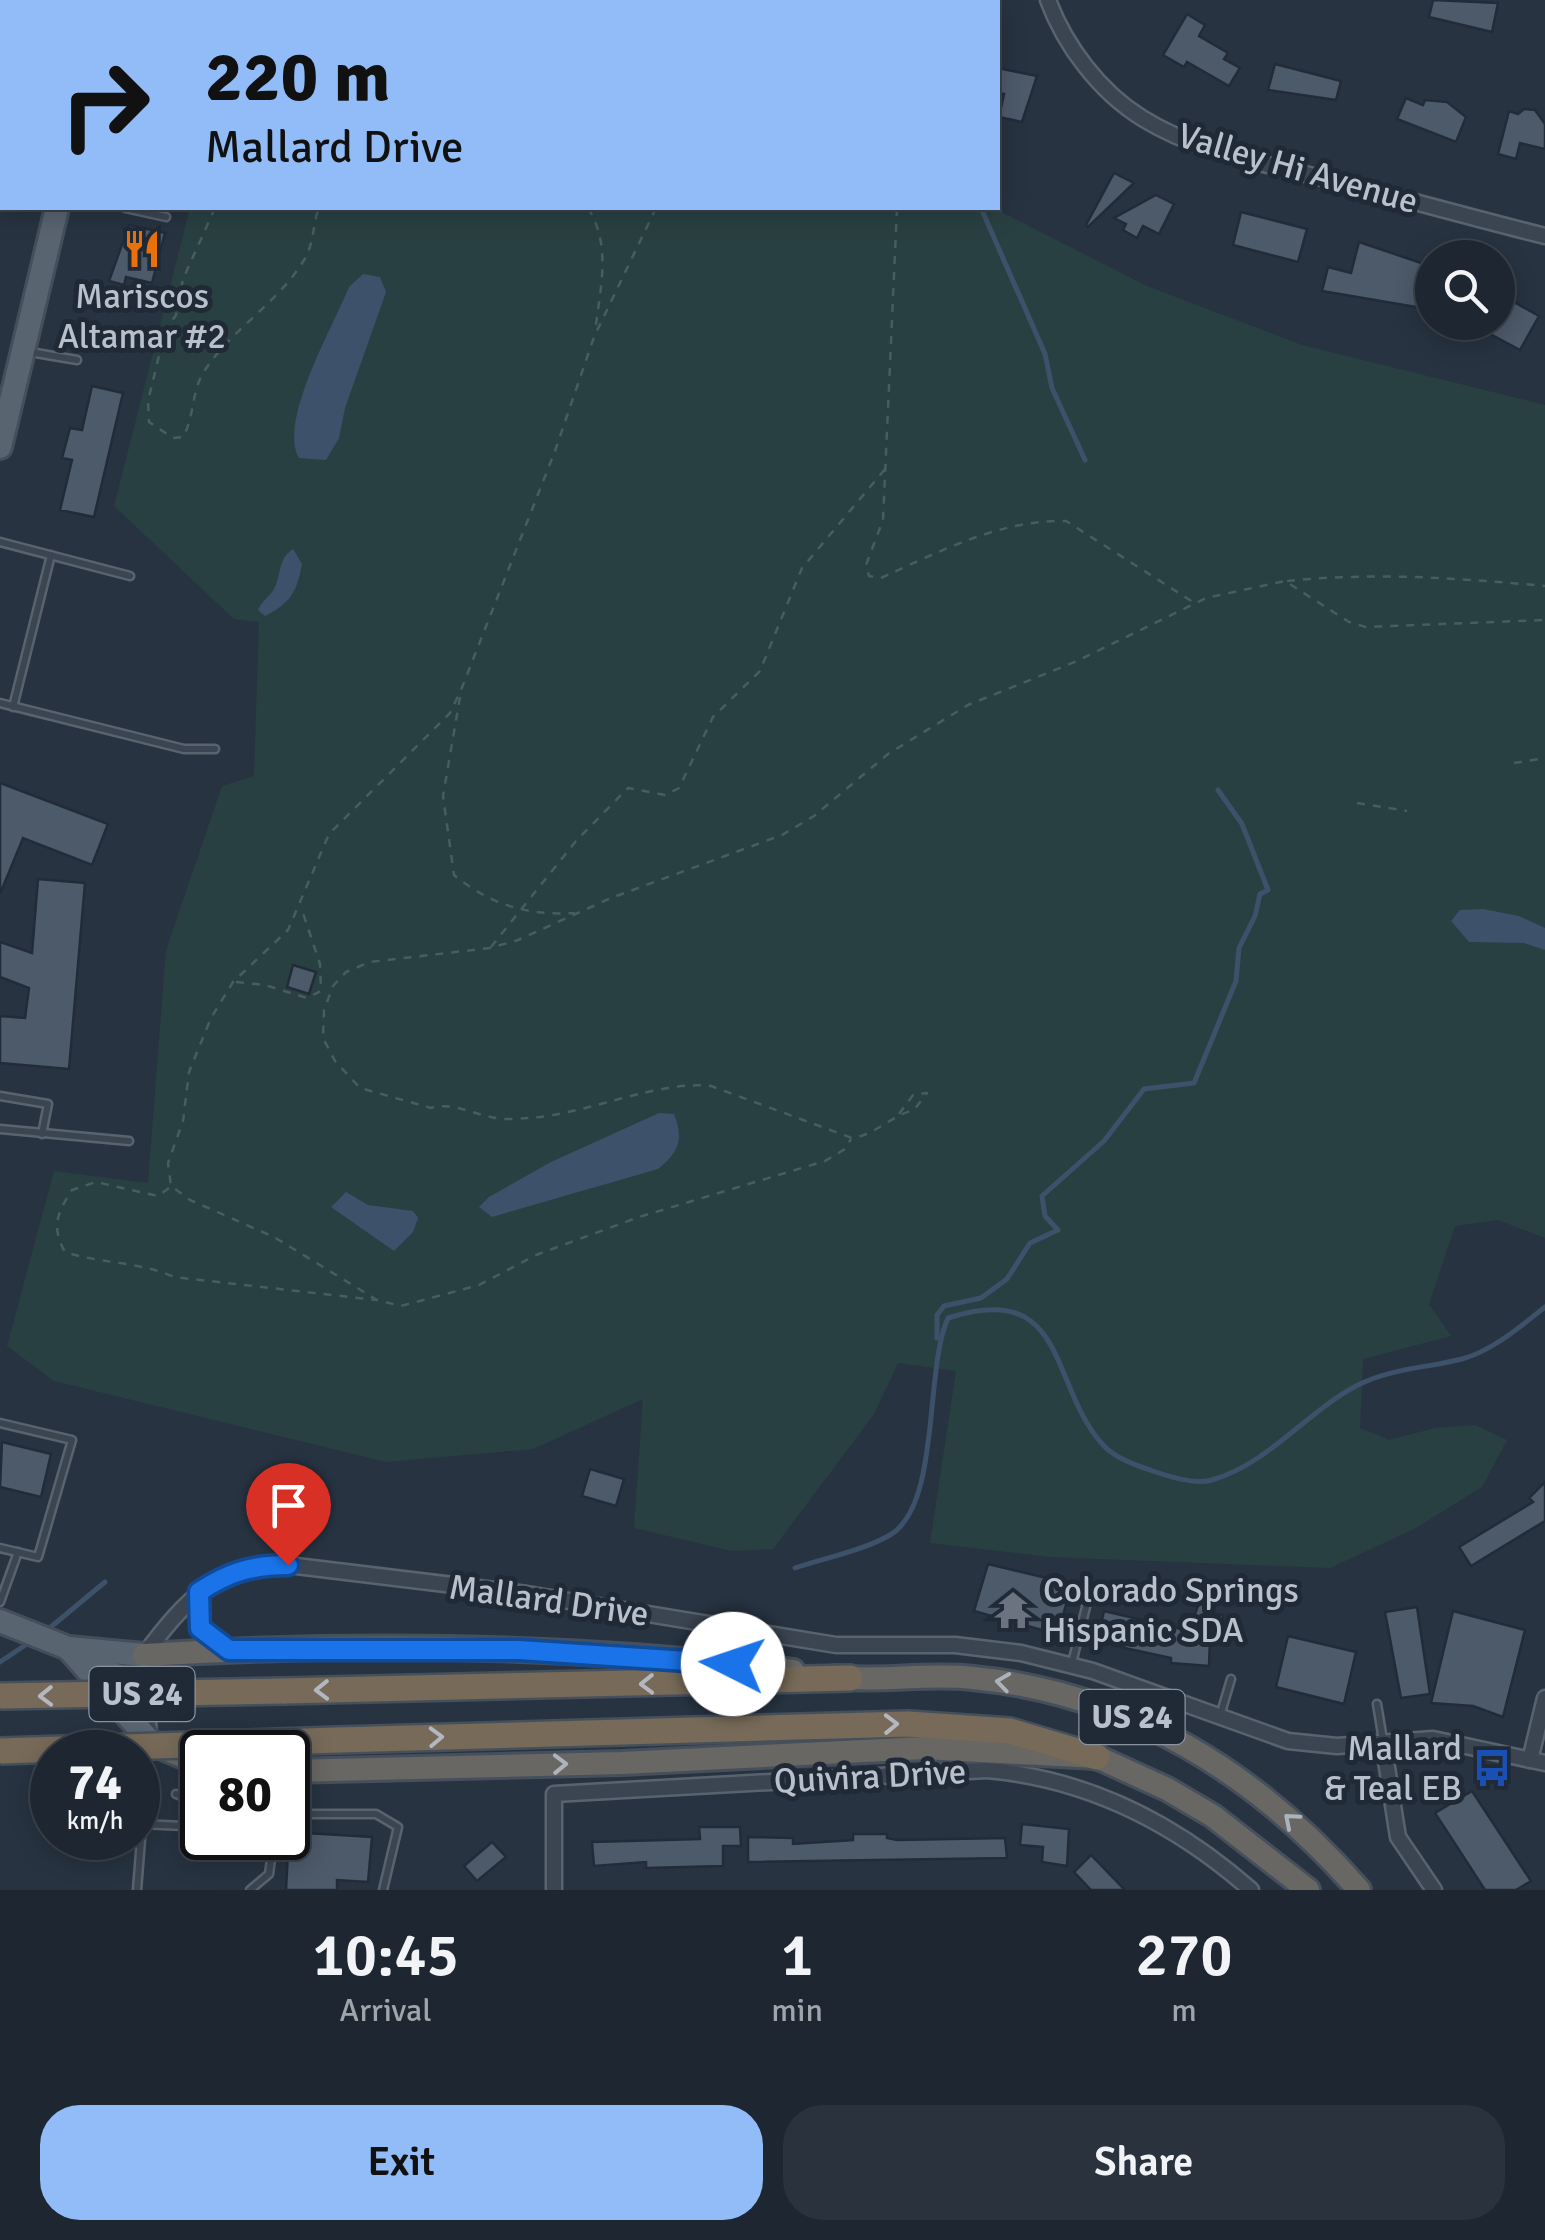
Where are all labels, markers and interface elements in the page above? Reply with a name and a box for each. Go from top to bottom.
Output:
text: 220 m [205,34,390,120]
icon: right [40,40,170,170]
street label: Valley Hi Avenue [1173,114,1423,223]
text: Mallard Drive [205,120,464,175]
restaurant icon: Mariscos Altamar #2 [121,228,163,270]
map controls [1415,240,1515,340]
button: search [1415,240,1515,340]
place label: Mariscos Altamar #2 [58,275,226,358]
pin [246,1463,331,1566]
icon: arrive [261,1478,316,1533]
street label: Mallard Drive [446,1565,651,1636]
place label: Colorado Springs Hispanic SDA [1043,1569,1299,1652]
temple icon: Colorado Springs Hispanic SDA [992,1589,1034,1631]
position arrow [681,1612,785,1716]
road number: US 24 [90,1667,194,1721]
one-way arrow [995,1672,1011,1693]
one-way arrow [639,1673,655,1694]
one-way arrow [314,1680,330,1701]
one-way arrow [37,1685,52,1707]
road number: US 24 [1080,1690,1184,1744]
one-way arrow [884,1713,900,1735]
one-way arrow [428,1726,444,1747]
place label: Mallard & Teal EB [1324,1727,1462,1810]
speed limit sign: 80 [180,1730,310,1860]
bus stop icon: Mallard & Teal EB [1471,1747,1513,1789]
street label: Quivira Drive [773,1750,967,1803]
text: 74 [68,1752,122,1814]
one-way arrow [552,1754,568,1775]
text: km/h [67,1805,123,1836]
one-way arrow [1285,1814,1303,1832]
text: 10:45 [312,1919,459,1993]
text: 1 [781,1919,813,1993]
text: 270 [1135,1919,1233,1993]
text: Arrival [340,1991,432,2030]
text: min [771,1991,823,2030]
text: m [1171,1991,1197,2030]
button: Exit [40,2105,763,2220]
button: Share [783,2105,1505,2220]

